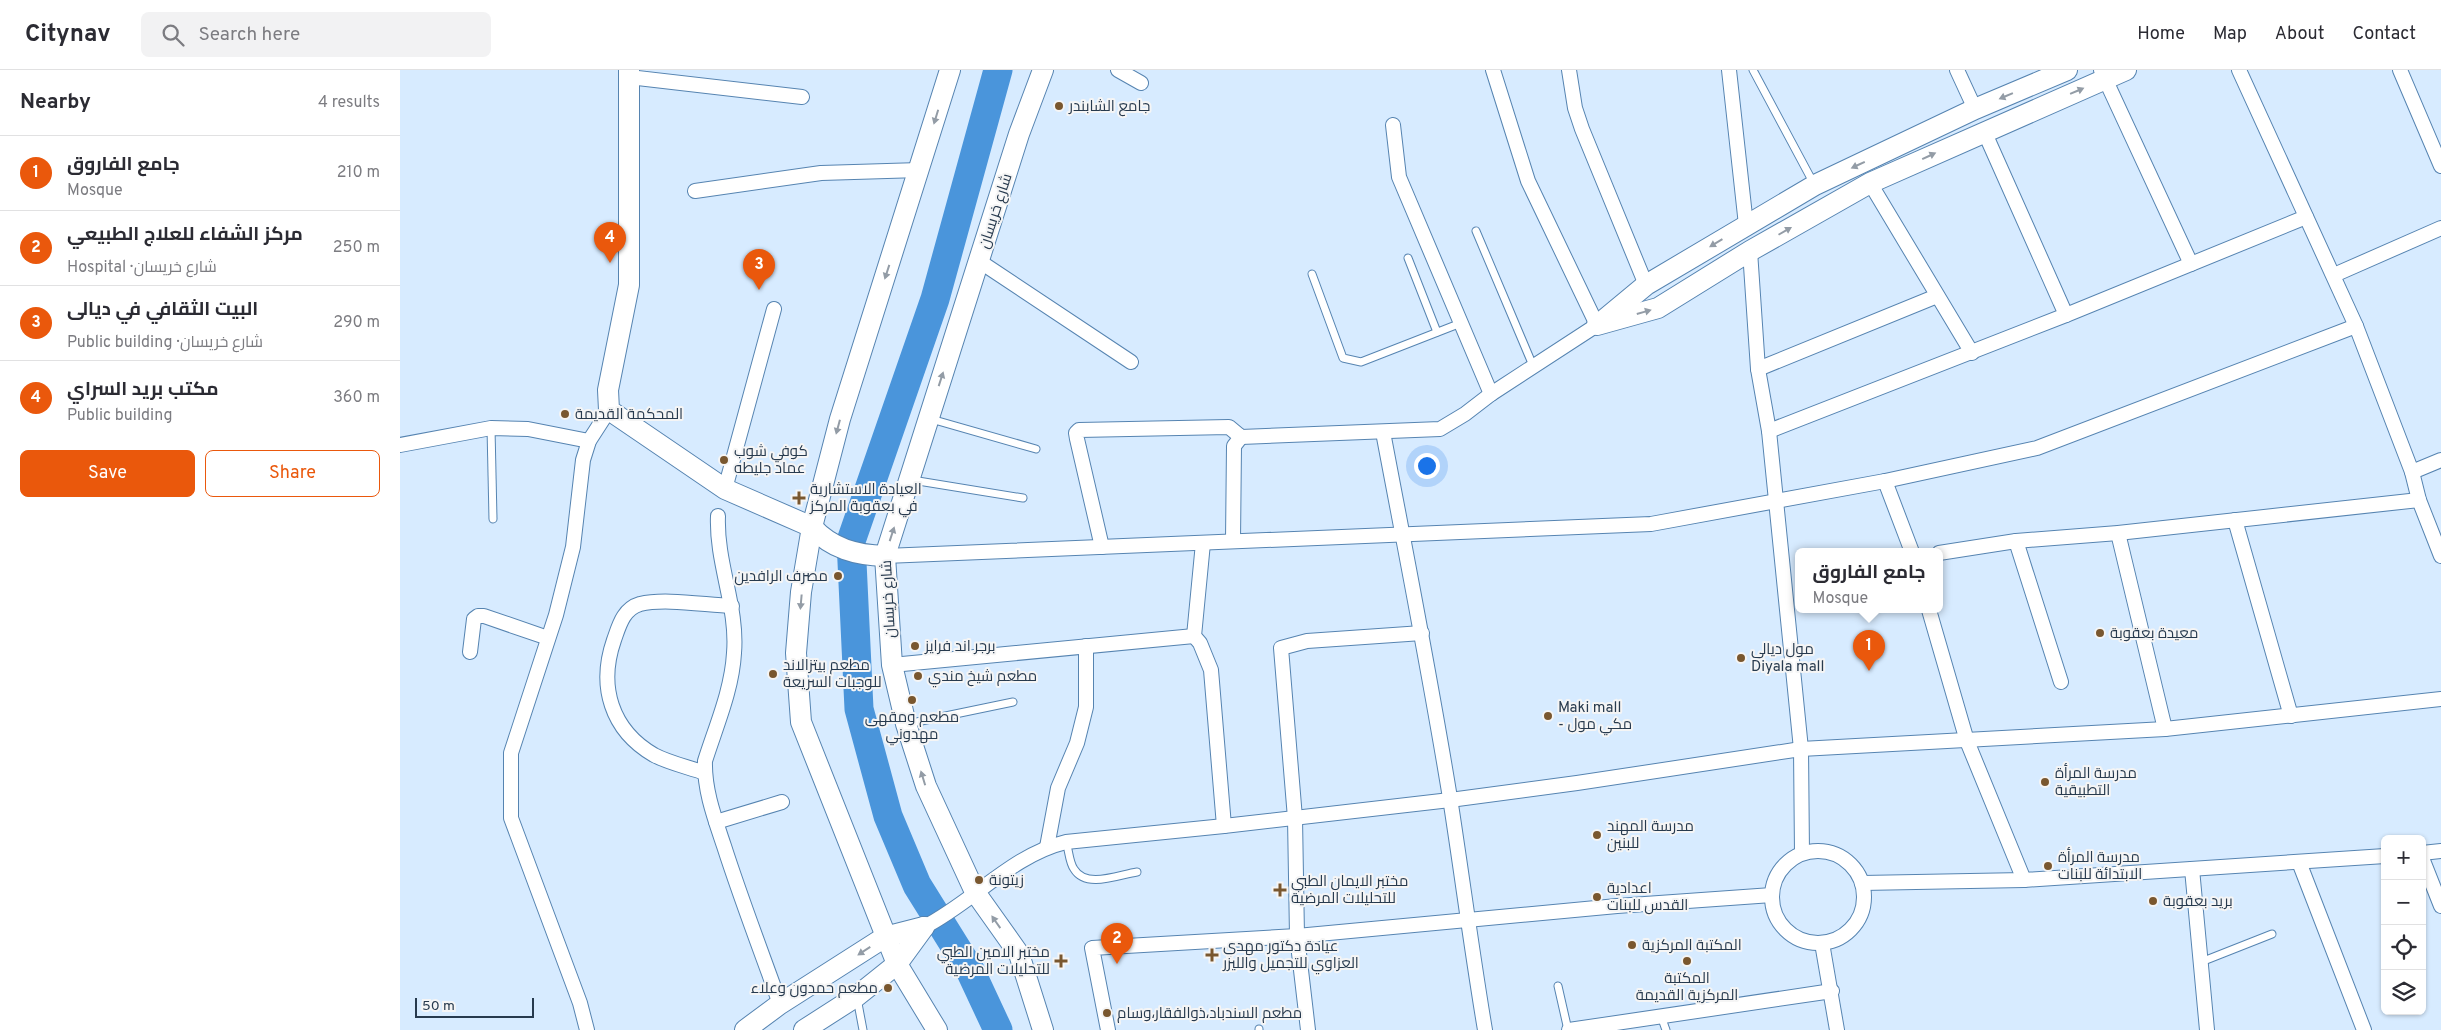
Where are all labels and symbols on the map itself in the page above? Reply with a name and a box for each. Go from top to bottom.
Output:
one-way arrow [2070,86,2085,94]
one-way arrow [1998,92,2013,100]
place label: جامع الشابندر [1068,98,1150,117]
marker: جامع الشابندر [1053,100,1065,112]
one-way arrow [932,109,940,124]
one-way arrow [1922,152,1936,160]
one-way arrow [1851,161,1865,169]
street label: شارع خريسان [975,171,1018,251]
pin: 4 [594,222,626,263]
one-way arrow [1778,226,1791,235]
one-way arrow [1710,239,1723,248]
pin: 3 [743,249,775,290]
one-way arrow [883,264,891,279]
one-way arrow [1637,307,1652,315]
one-way arrow [938,371,946,386]
place label: المحكمة القديمة [575,406,683,425]
marker: المحكمة القديمة [559,408,571,420]
one-way arrow [834,419,842,434]
place label: كوفي شوب عماد جليطه [734,443,808,479]
your location [1414,453,1440,479]
marker: كوفي شوب عماد جليطه [718,454,730,466]
place label: العيادة الاستشارية في بعقوبة المركز [809,481,922,518]
marker: العيادة الاستشارية في بعقوبة المركز [792,491,806,505]
one-way arrow [889,526,896,541]
street label: شارع خريسان [878,560,901,638]
place label: مصرف الرافدين [734,568,828,587]
marker: مصرف الرافدين [832,570,844,582]
one-way arrow [796,595,804,611]
place label: معيدة بعقوبة [2110,625,2198,644]
marker: معيدة بعقوبة [2094,627,2106,639]
pin: 1 [1853,630,1885,671]
place label: برجر اند فرايز [924,638,996,657]
marker: برجر اند فرايز [909,640,921,652]
place label: مول ديالى Diyala mall [1751,641,1824,677]
marker: مول ديالى Diyala mall [1735,652,1747,664]
place label: مطعم بيتزالاند للوجبات السريعة [783,657,882,693]
marker: مطعم بيتزالاند للوجبات السريعة [767,668,779,680]
place label: مطعم شيخ مندي [928,668,1037,688]
marker: مطعم شيخ مندي [912,670,924,682]
marker: مطعم ومقهى مهدوني [906,694,918,706]
place label: Maki mall - مكي مول [1558,699,1632,736]
place label: مطعم ومقهى مهدوني [865,709,959,746]
marker: Maki mall - مكي مول [1542,710,1554,722]
place label: مدرسة المرأة التطبيقية [2055,763,2137,801]
one-way arrow [919,770,927,785]
marker: مدرسة المرأة التطبيقية [2039,776,2051,788]
place label: مدرسة المهند للبنين [1607,818,1694,854]
marker: مدرسة المهند للبنين [1591,829,1603,841]
place label: مدرسة المرأة الابتدائة للبنات [2058,847,2142,885]
marker: مدرسة المرأة الابتدائة للبنات [2042,860,2054,872]
place label: زيتونة [989,872,1024,891]
place label: مختبر الايمان الطبي للتحليلات المرضية [1291,873,1408,909]
marker: زيتونة [973,874,985,886]
place label: اعدادية القدس للبنات [1607,880,1688,916]
marker: مختبر الايمان الطبي للتحليلات المرضية [1273,883,1287,897]
marker: اعدادية القدس للبنات [1591,891,1603,903]
place label: بريد بعقوبة [2163,893,2233,912]
marker: بريد بعقوبة [2147,895,2159,907]
one-way arrow [991,915,1001,929]
pin: 2 [1101,923,1133,964]
place label: المكتبة المركزية [1642,937,1742,956]
place label: عيادة دكتور مهدي العزاوي للتجميل والليزر [1222,938,1359,975]
marker: المكتبة المركزية [1626,939,1638,951]
place label: مختبر الامين الطبي للتحليلات المرضية [937,944,1050,980]
one-way arrow [857,946,870,955]
marker: عيادة دكتور مهدي العزاوي للتجميل والليزر [1205,948,1219,962]
marker: مختبر الامين الطبي للتحليلات المرضية [1054,954,1068,968]
marker: المكتبة المركزية القديمة [1681,955,1693,967]
place label: المكتبة المركزية القديمة [1636,970,1738,1006]
place label: مطعم حمدون وعلاء [751,980,878,999]
marker: مطعم حمدون وعلاء [882,982,894,994]
scale bar [415,995,534,1018]
place label: مطعم السندباد،ذوالفقار،وسام [1117,1005,1302,1024]
marker: مطعم السندباد،ذوالفقار،وسام [1101,1007,1113,1019]

